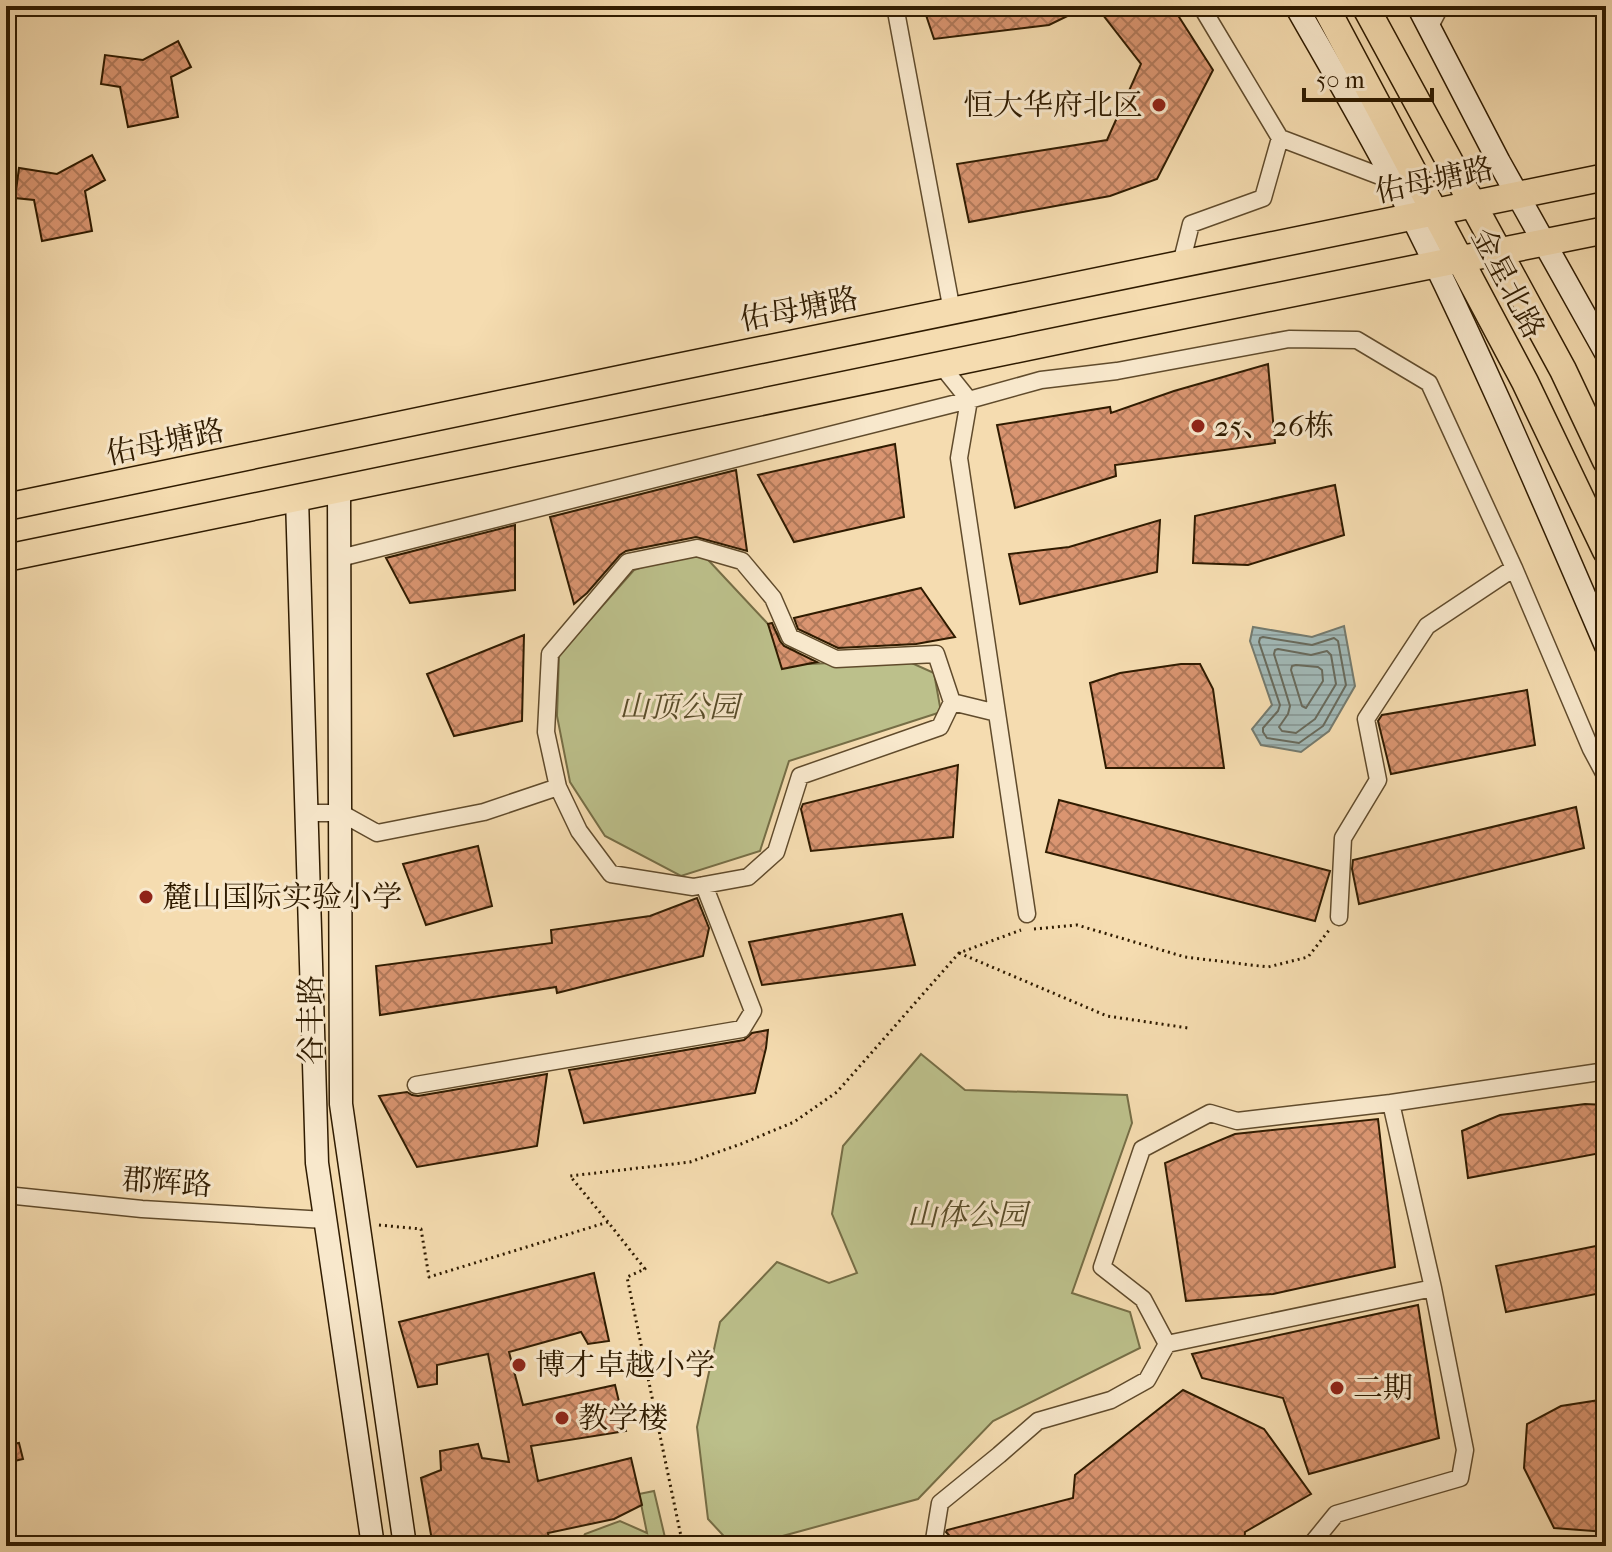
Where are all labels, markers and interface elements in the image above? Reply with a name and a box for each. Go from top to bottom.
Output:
scale bar [1304,52,1432,102]
text: 50 m [1316,66,1365,94]
place label: 恒大华府北区 [963,88,1143,123]
marker: 恒大华府北区 [1150,96,1168,114]
street label: 佑母塘路 [1372,151,1496,210]
street label: 金星北路 [1464,222,1551,344]
street label: 佑母塘路 [737,281,861,338]
place label: 25、26栋 [1214,409,1334,444]
street label: 佑母塘路 [103,413,227,472]
marker: 25、26栋 [1189,417,1207,435]
park label: 山顶公园 [619,690,743,725]
place label: 麓山国际实验小学 [162,880,402,915]
marker: 麓山国际实验小学 [137,888,155,906]
street label: 谷丰路 [294,975,329,1065]
street label: 郡辉路 [121,1162,213,1203]
park label: 山体公园 [907,1198,1031,1233]
place label: 博才卓越小学 [535,1348,715,1383]
marker: 博才卓越小学 [510,1356,528,1374]
place label: 二期 [1353,1371,1413,1406]
marker: 二期 [1328,1379,1346,1397]
place label: 教学楼 [578,1401,668,1436]
marker: 教学楼 [553,1409,571,1427]

